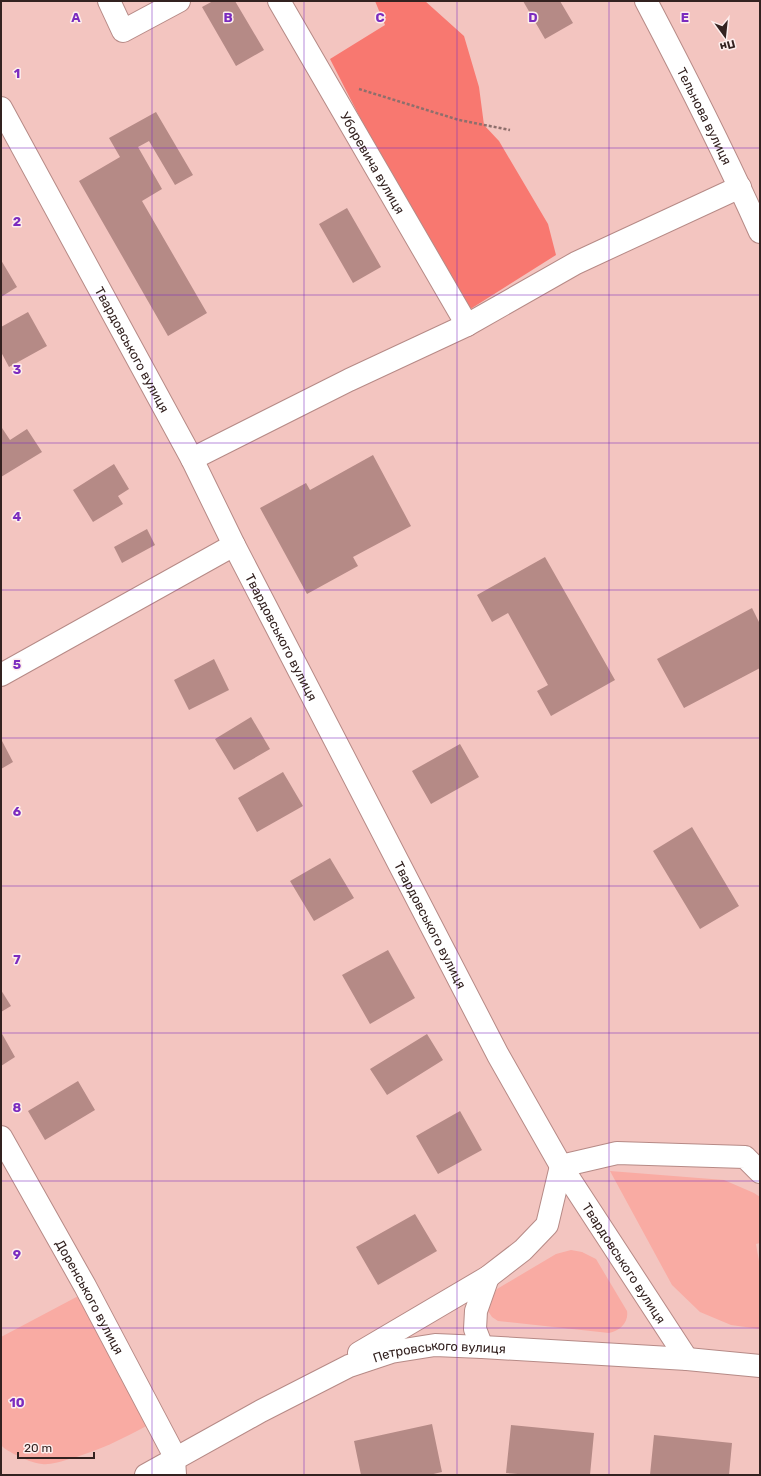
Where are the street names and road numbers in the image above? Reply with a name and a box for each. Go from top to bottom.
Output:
street label: Тельнова вулиця [674,65,735,167]
street label: Уборевича вулиця [337,109,408,216]
street label: Твардовського вулиця [92,284,173,415]
street label: Твардовського вулиця [243,571,321,703]
street label: Твардовського вулиця [392,859,470,991]
street label: Твардовського вулиця [579,1200,669,1326]
street label: Доренського вулиця [53,1237,127,1357]
street label: Петровського вулиця [371,1337,506,1365]

